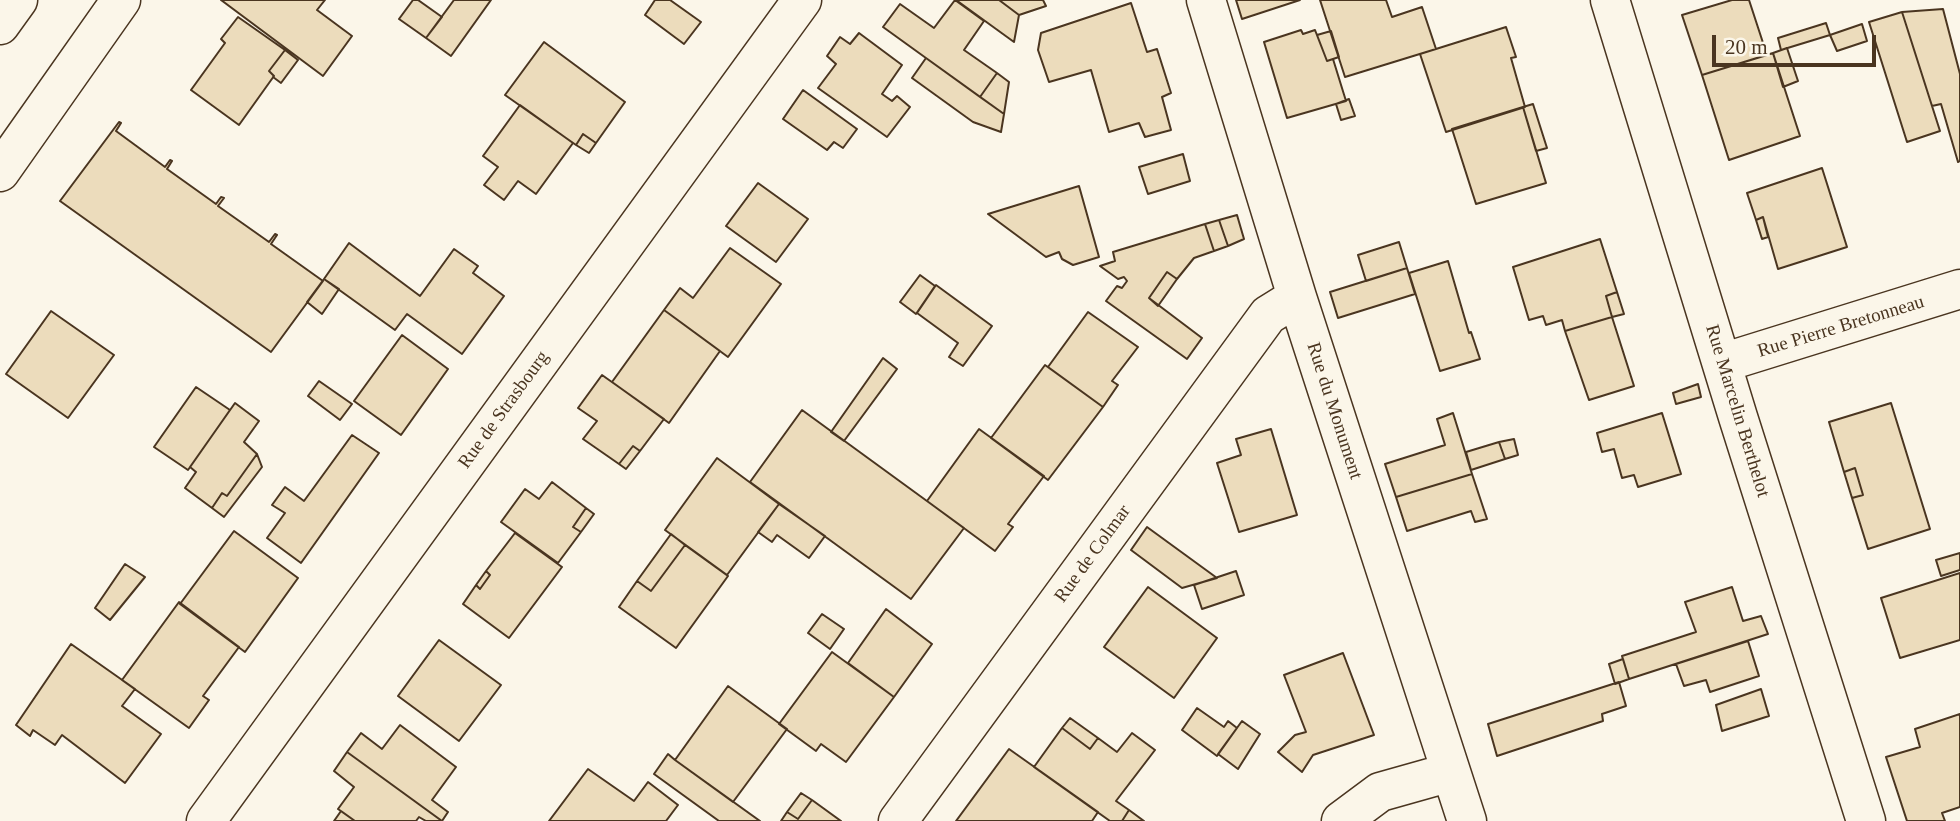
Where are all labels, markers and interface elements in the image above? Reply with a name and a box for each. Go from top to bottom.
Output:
scale bar [1715,21,1880,65]
text: 20 m [1725,35,1768,59]
street label: Rue Pierre Bretonneau [1755,291,1927,363]
street label: Rue Marcelin Berthelot [1700,322,1774,500]
street label: Rue du Monument [1301,340,1367,482]
street label: Rue de Strasbourg [454,347,554,473]
street label: Rue de Colmar [1050,501,1136,607]

